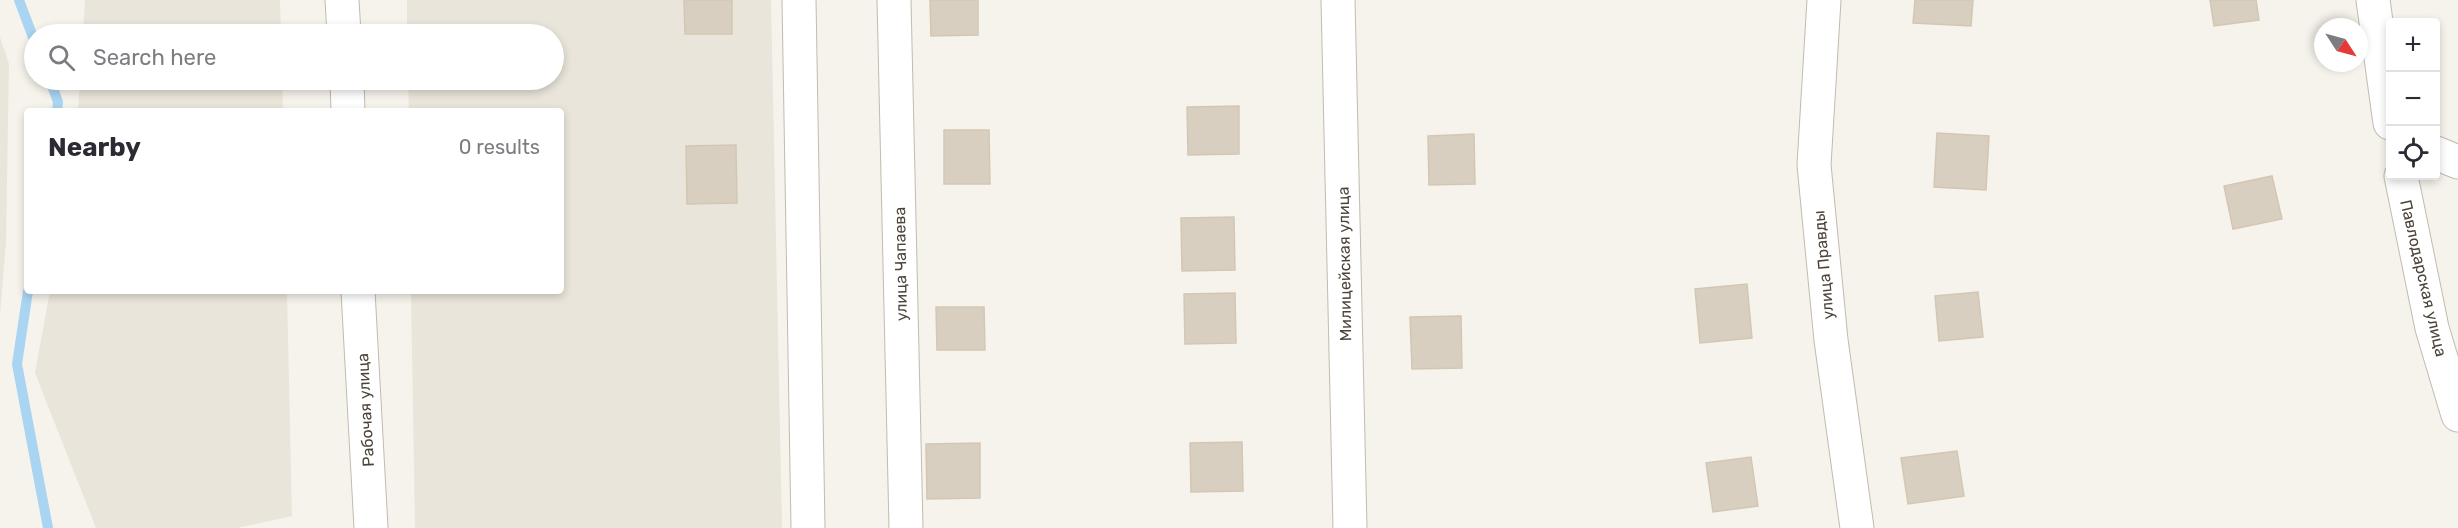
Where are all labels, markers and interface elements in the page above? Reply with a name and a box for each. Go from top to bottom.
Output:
north arrow [2314,18,2368,72]
map controls [2386,18,2440,180]
button: + [2386,18,2440,72]
search box [24,24,564,90]
icon: search [45,41,78,74]
text: Search here [93,44,216,71]
button: − [2386,72,2440,126]
button: locate [2386,126,2440,180]
text: Nearby [48,132,141,163]
text: 0 results [459,135,540,159]
street label: Милицейская улица [1334,186,1355,342]
street label: Павлодарская улица [2396,198,2451,358]
street label: улица Чапаева [890,207,911,321]
street label: улица Правды [1809,210,1838,320]
street label: Рабочая улица [353,353,378,467]

